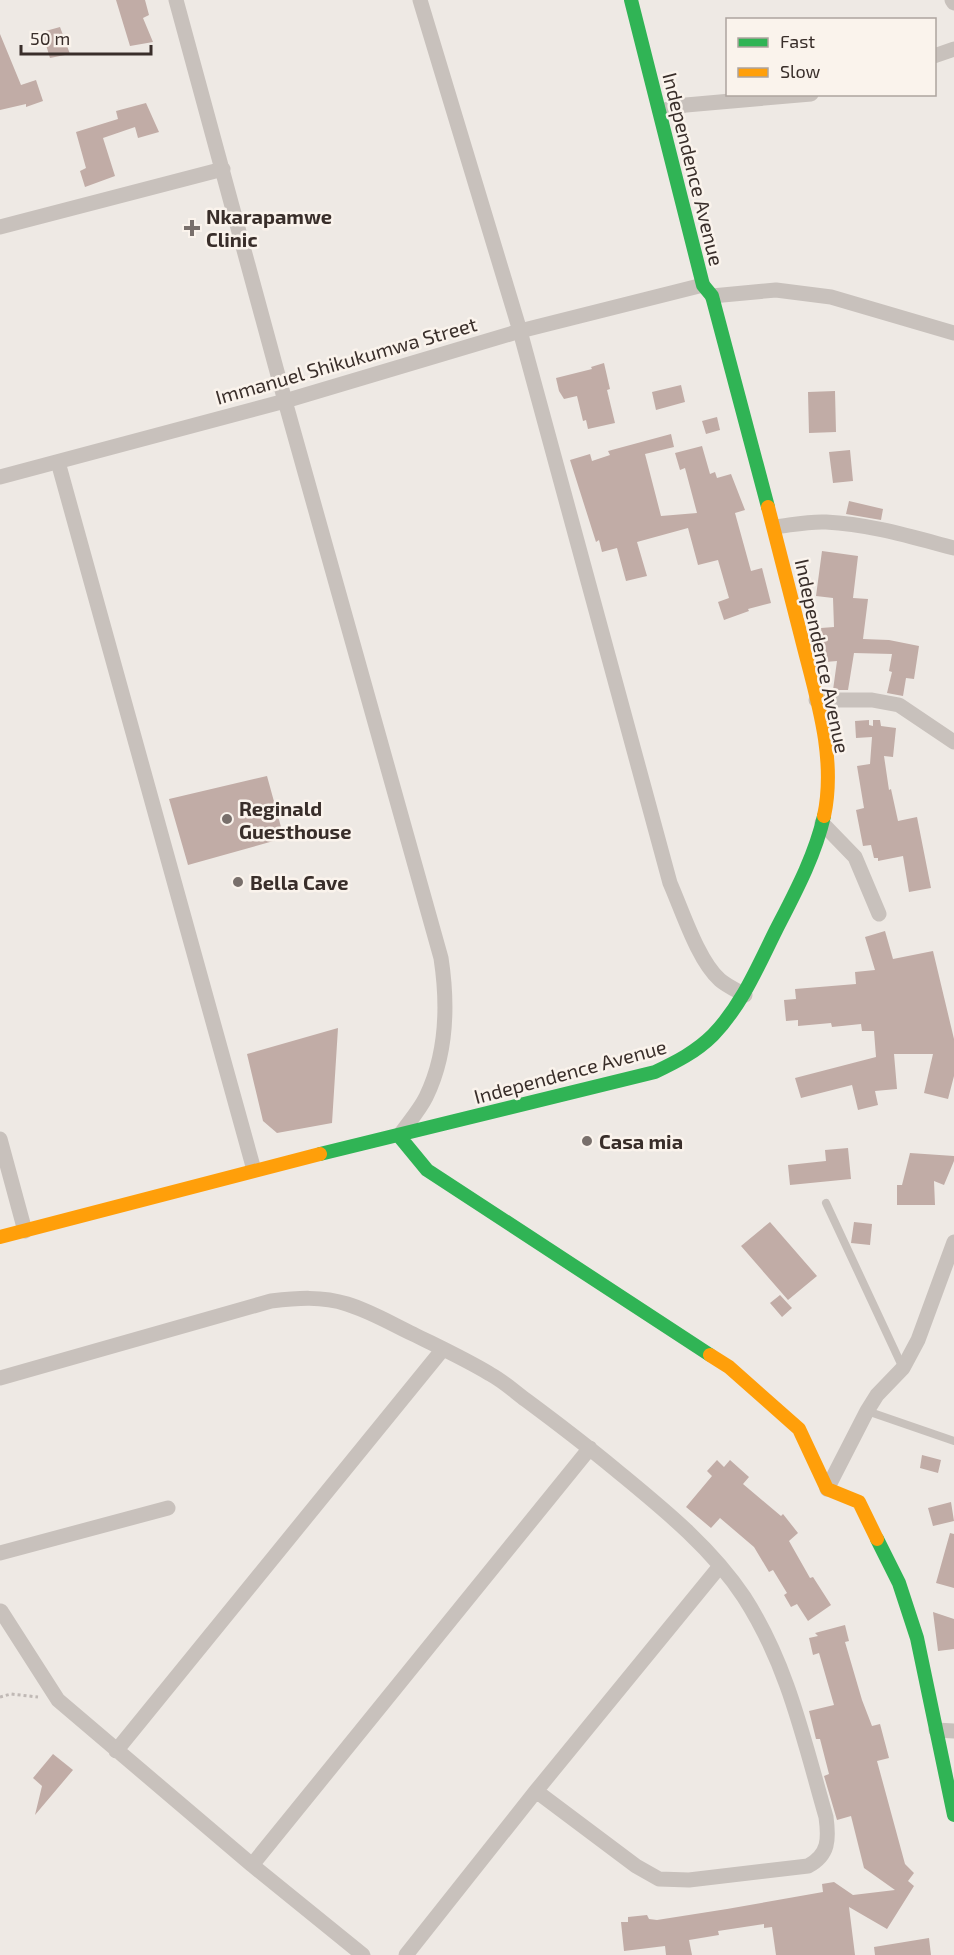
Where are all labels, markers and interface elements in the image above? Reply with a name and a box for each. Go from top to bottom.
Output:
scale bar [21,18,152,56]
legend [726,18,936,96]
text: 50 m [30,27,70,49]
text: Fast [780,30,815,52]
text: Slow [780,60,821,82]
street label: Independence Avenue [658,70,730,268]
place label: Nkarapamwe Clinic [206,204,332,251]
marker: Nkarapamwe Clinic [183,219,201,237]
street label: Immanuel Shikukumwa Street [213,311,480,409]
street label: Independence Avenue [791,557,855,755]
place label: Reginald Guesthouse [239,796,352,843]
marker: Reginald Guesthouse [220,812,234,826]
place label: Bella Cave [250,870,348,894]
marker: Bella Cave [231,875,245,889]
street label: Independence Avenue [471,1034,669,1108]
place label: Casa mia [599,1129,683,1153]
marker: Casa mia [580,1134,594,1148]

